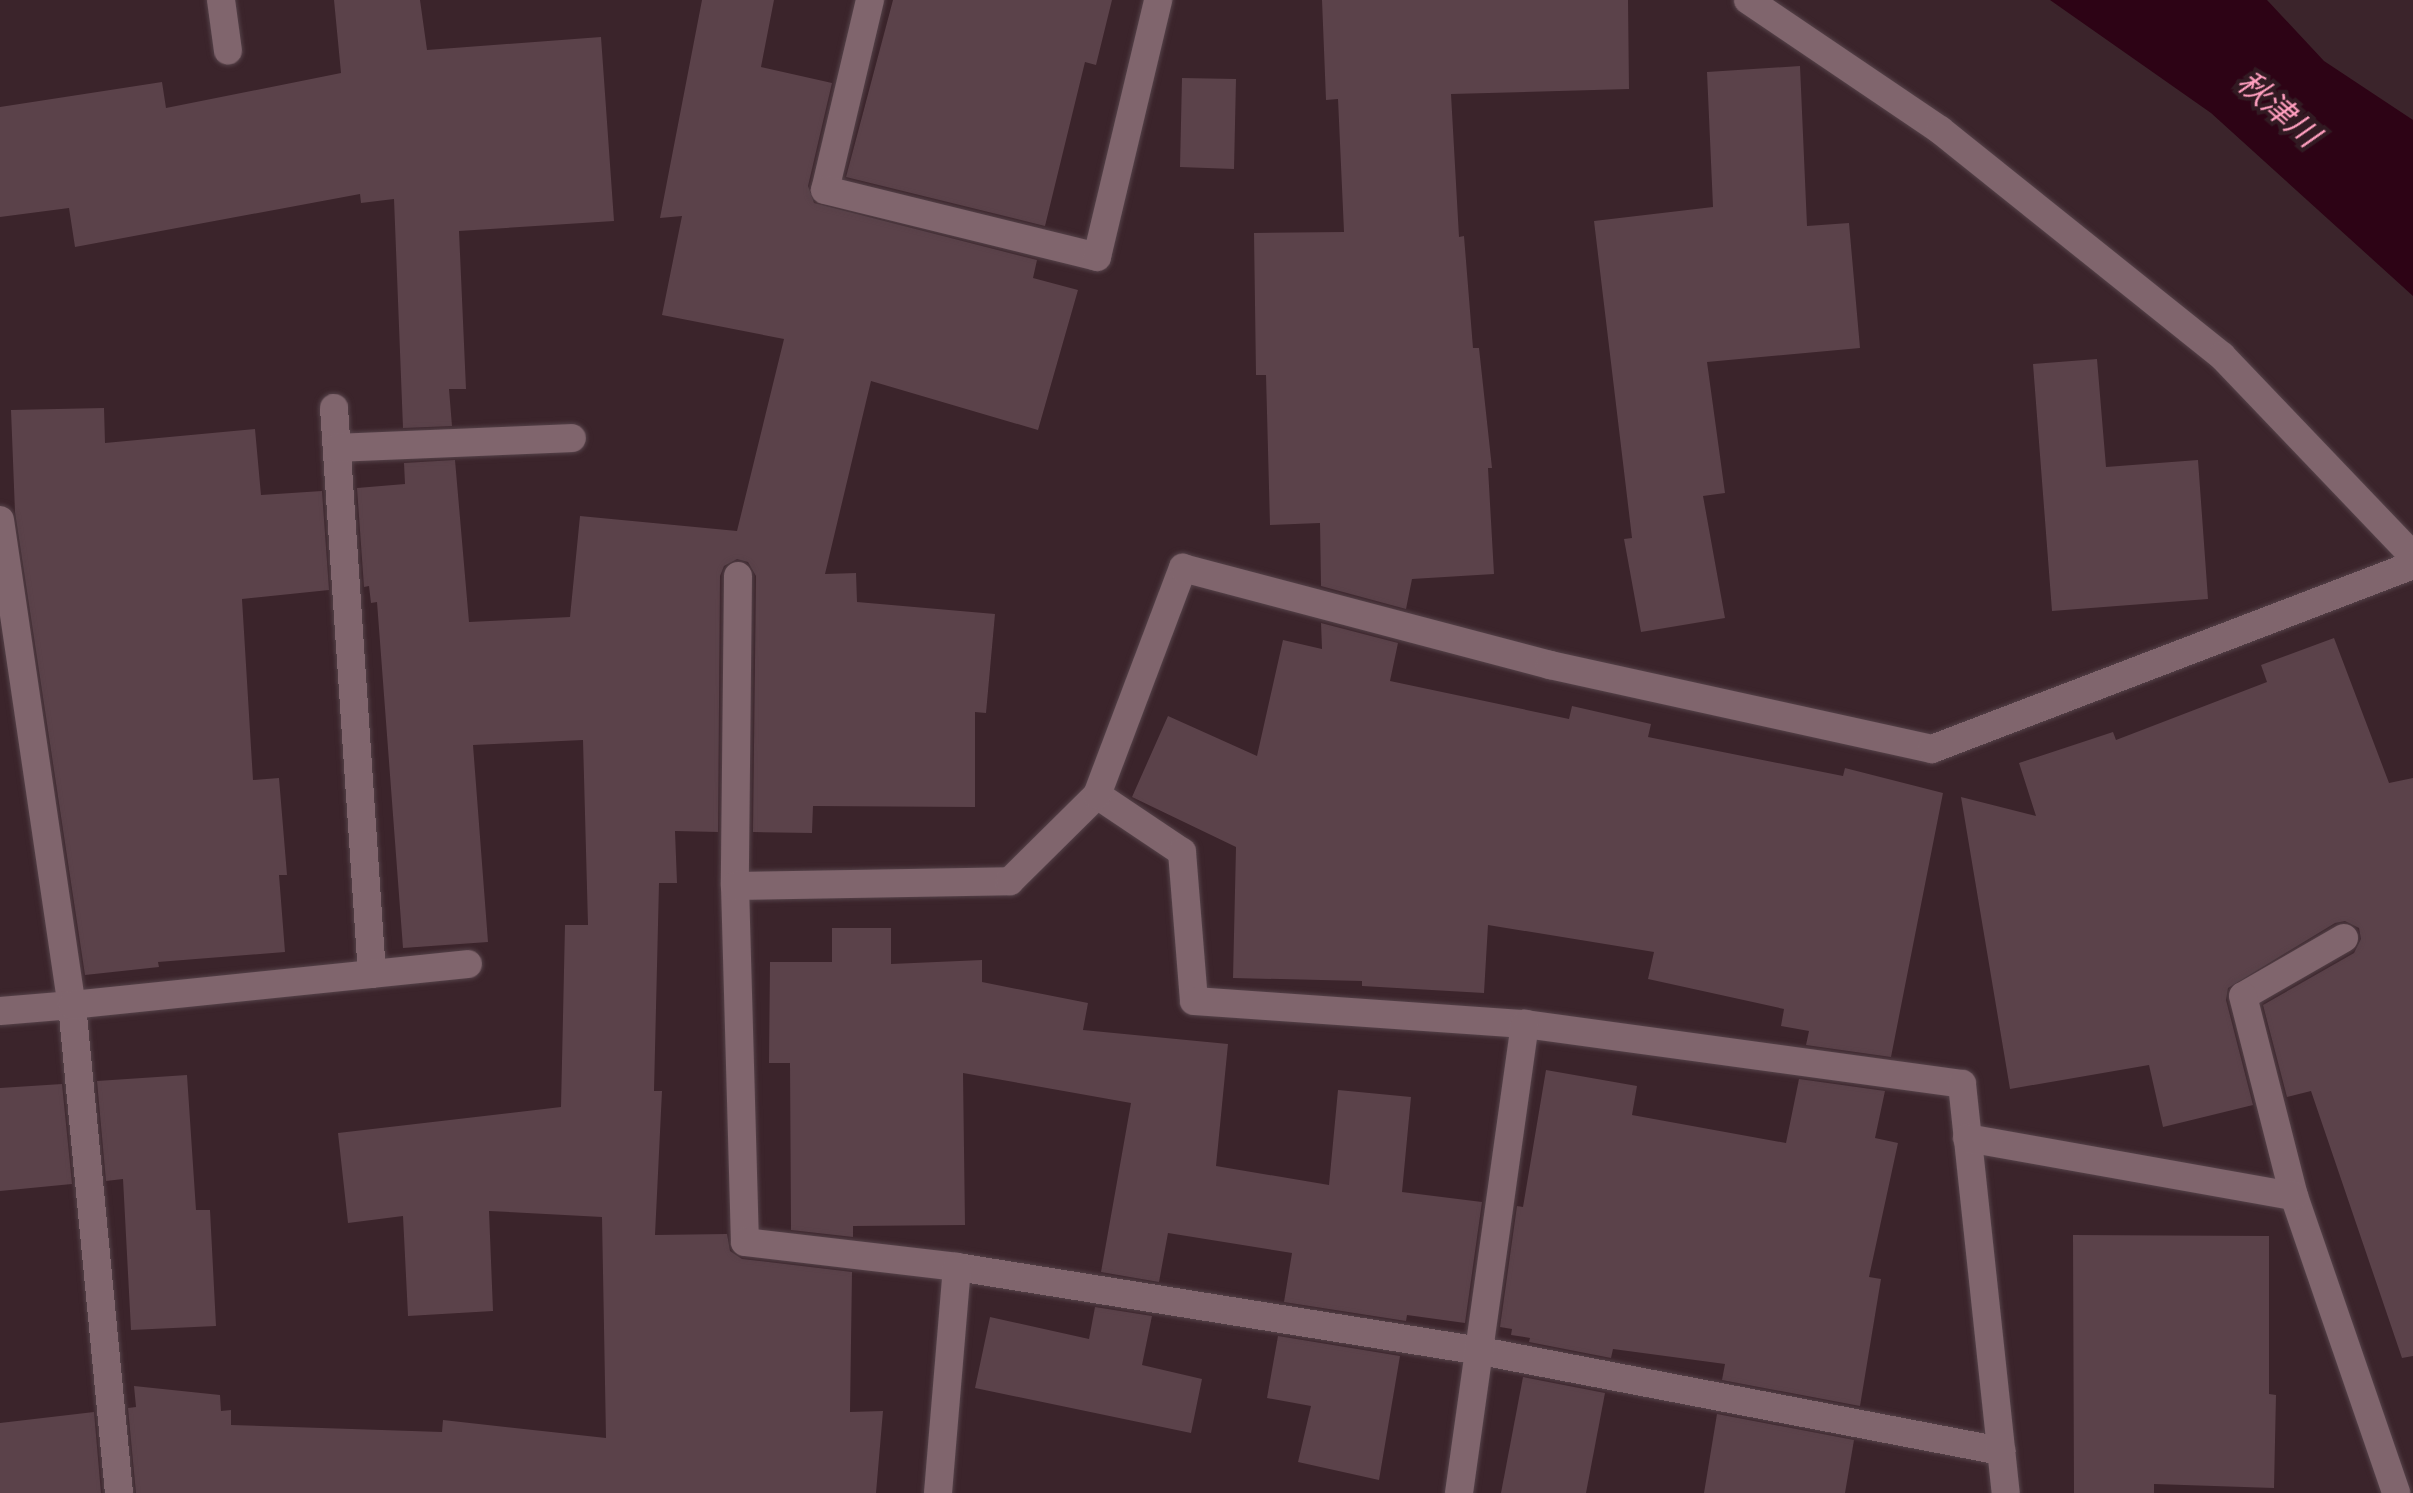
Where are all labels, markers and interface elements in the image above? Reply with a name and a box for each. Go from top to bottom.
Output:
water label: 秋津川 [2229,63,2327,155]

